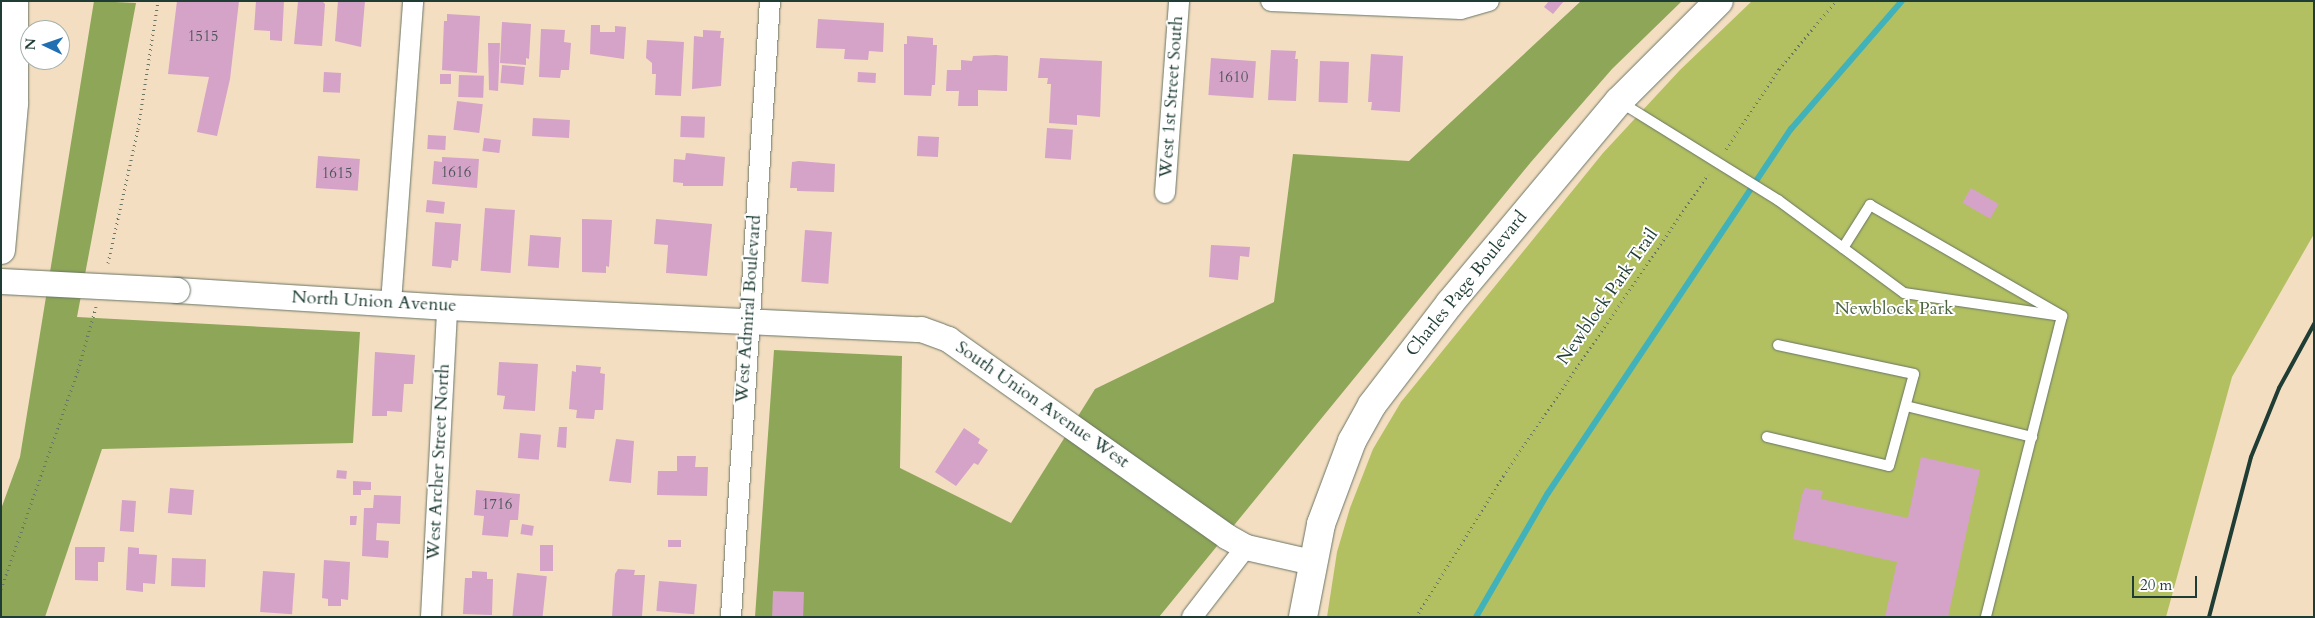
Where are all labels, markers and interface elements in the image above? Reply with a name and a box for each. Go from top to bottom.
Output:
street label: West 1st Street South [1156,15,1188,179]
north arrow [20,20,70,70]
house number: 1515 [188,28,218,46]
text: N [21,38,40,51]
house number: 1610 [1218,69,1248,87]
house number: 1616 [441,164,471,182]
house number: 1615 [322,165,352,183]
street label: Charles Page Boulevard [1402,207,1532,361]
street label: West Admiral Boulevard [732,214,766,404]
street label: Newblock Park Trail [1553,225,1663,369]
street label: North Union Avenue [291,287,457,317]
park label: Newblock Park [1834,298,1954,320]
street label: South Union Avenue West [951,337,1133,473]
street label: West Archer Street North [423,363,455,561]
house number: 1716 [482,496,512,514]
scale bar [2135,566,2200,598]
text: 20 m [2140,575,2172,595]

